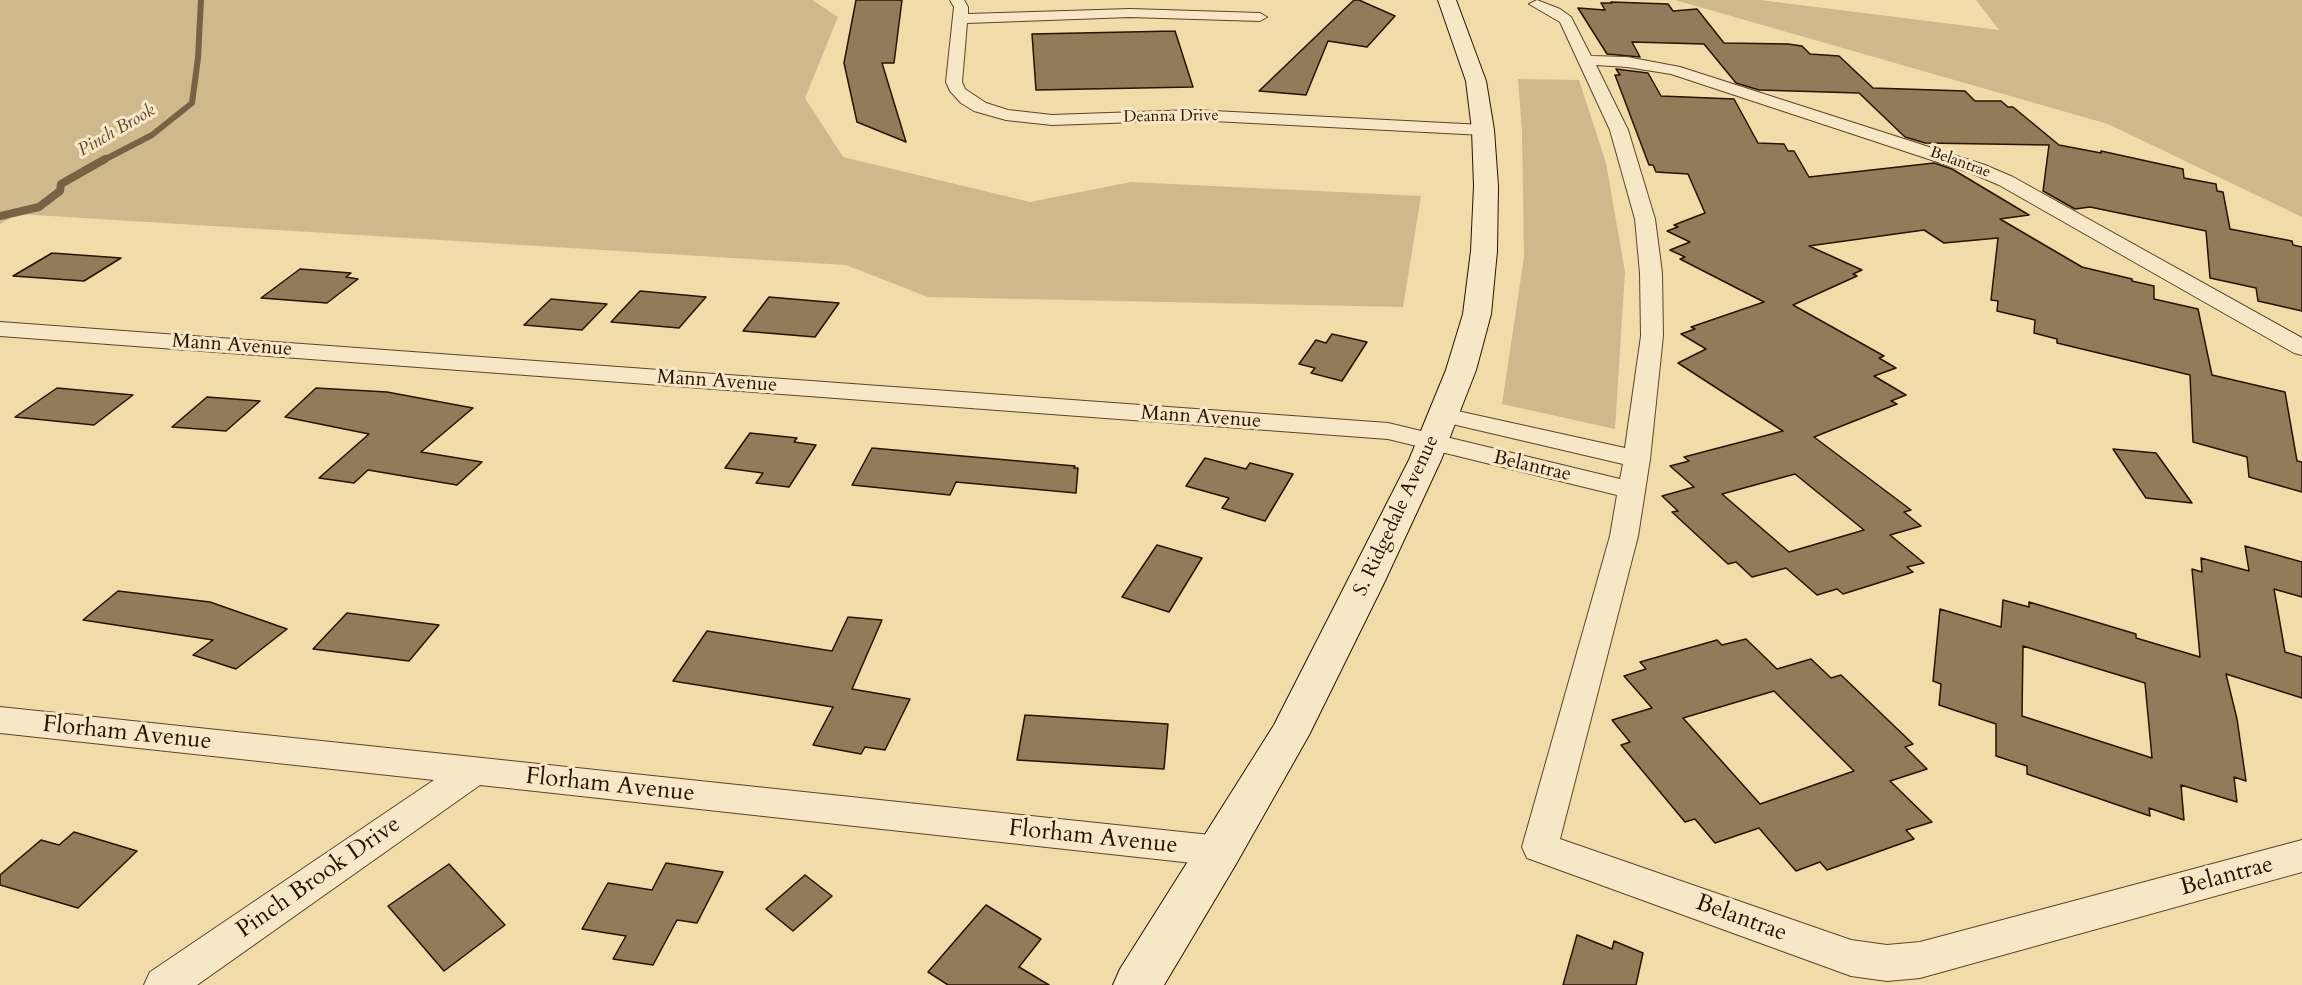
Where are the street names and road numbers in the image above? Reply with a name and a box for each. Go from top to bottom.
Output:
street label: Deanna Drive [1123,107,1219,127]
street label: Belantrae [1927,143,1993,183]
street label: Mann Avenue [171,330,293,362]
street label: Mann Avenue [656,366,778,398]
street label: Mann Avenue [1140,402,1262,434]
street label: S. Ridgedale Avenue [1349,432,1445,600]
street label: Belantrae [1491,446,1573,488]
street label: Florham Avenue [41,711,213,757]
street label: Florham Avenue [524,763,696,809]
street label: Pinch Brook Drive [231,811,407,945]
street label: Florham Avenue [1007,815,1179,861]
street label: Belantrae [2177,851,2277,903]
street label: Belantrae [1691,889,1791,949]

